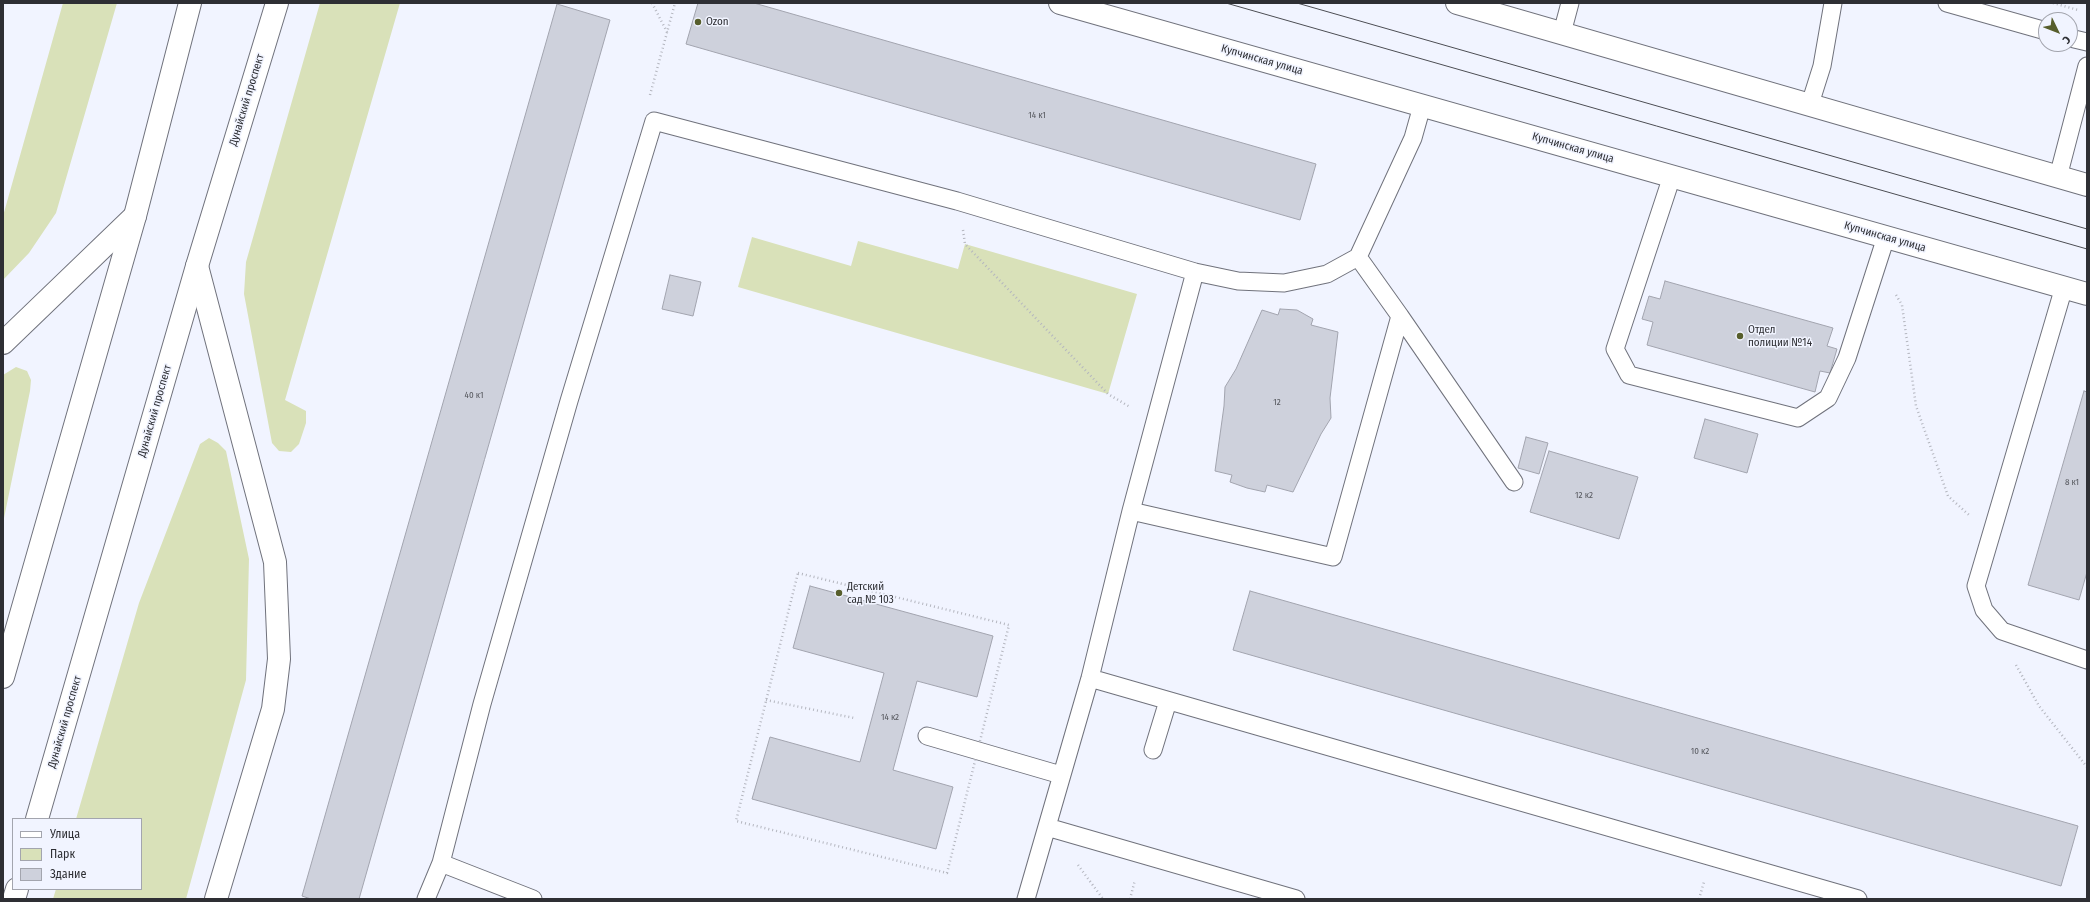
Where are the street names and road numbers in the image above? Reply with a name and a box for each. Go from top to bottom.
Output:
street label: Купчинская улица [1220,42,1304,78]
street label: Дунайский проспект [227,52,267,148]
street label: Купчинская улица [1531,130,1615,166]
street label: Купчинская улица [1843,219,1927,255]
street label: Дунайский проспект [135,363,175,459]
street label: Дунайский проспект [45,674,85,770]

